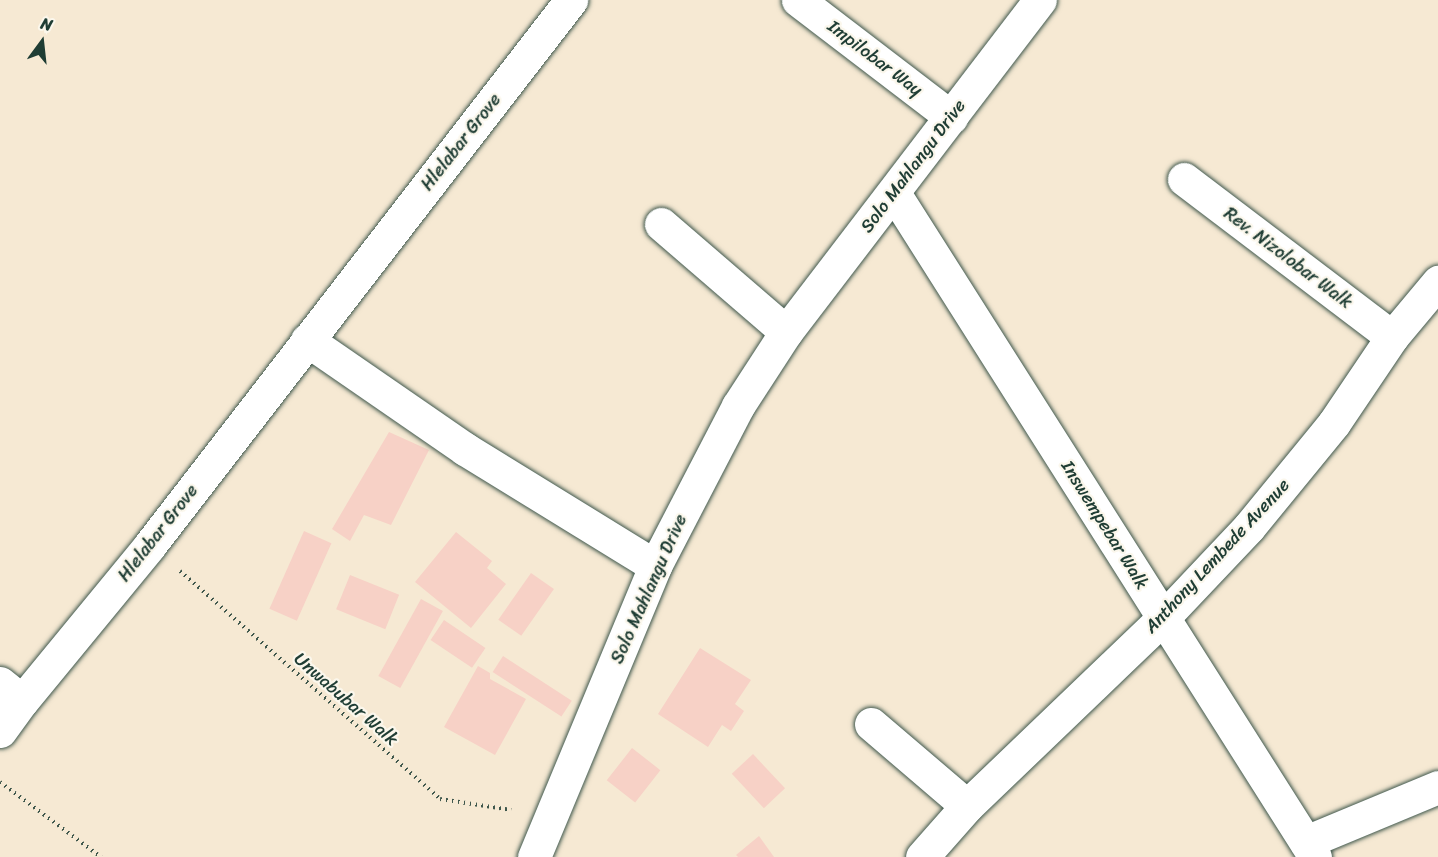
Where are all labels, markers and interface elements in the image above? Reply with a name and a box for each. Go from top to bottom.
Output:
text: N [38,9,56,40]
north arrow [12,12,72,72]
street label: Impilobar Way [823,15,927,101]
street label: Hlelabar Grove [416,89,506,195]
street label: Solo Mahlangu Drive [856,95,970,237]
street label: Rev. Nizolobar Walk [1220,203,1356,313]
street label: Inswempebar Walk [1057,457,1153,593]
street label: Anthony Lembede Avenue [1140,475,1294,637]
street label: Hlelabar Grove [113,480,203,586]
street label: Solo Mahlangu Drive [606,511,692,667]
street label: Unwabubar Walk [290,648,402,750]

